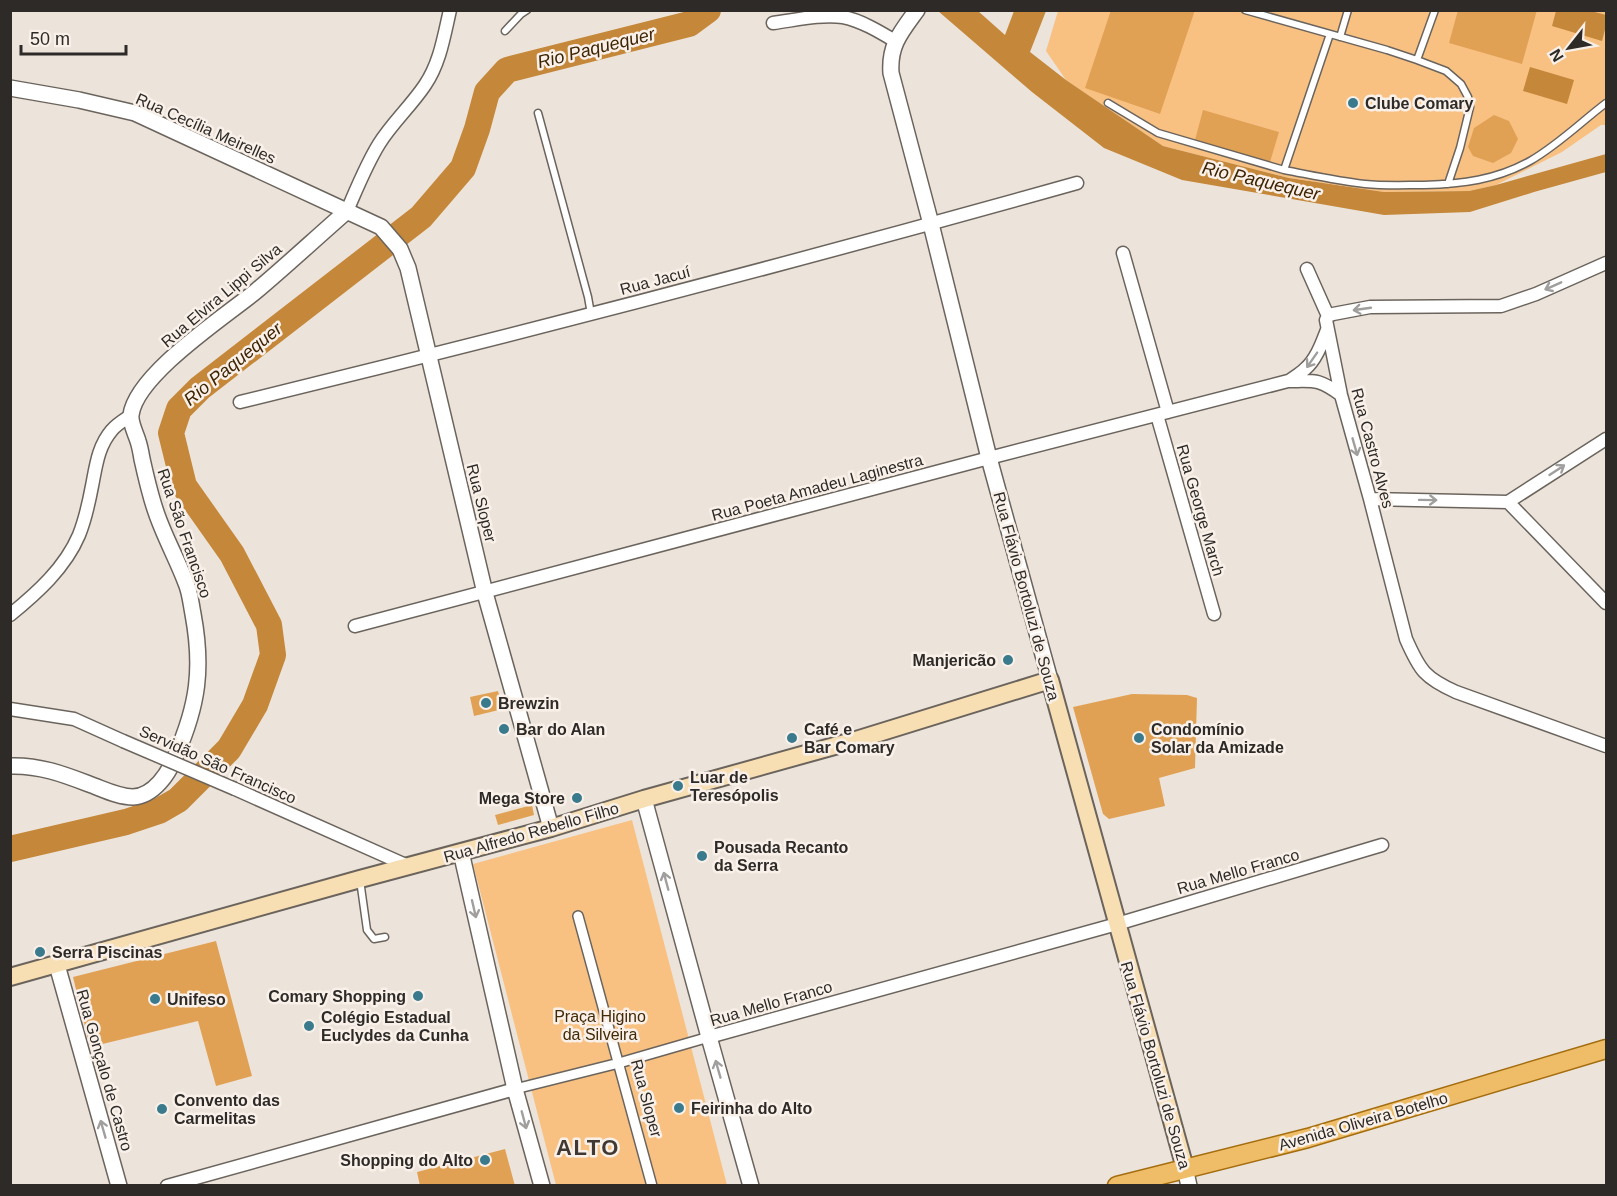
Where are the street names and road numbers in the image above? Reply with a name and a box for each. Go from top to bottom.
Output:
street label: Rua Cecília Meirelles [133,90,278,167]
street label: Rua Elvira Lippi Silva [158,240,285,350]
street label: Rua Jacuí [618,263,693,298]
street label: Rua Castro Alves [1348,386,1397,510]
street label: Rua George March [1174,442,1227,578]
street label: Rua Poeta Amadeu Laginestra [710,451,925,524]
street label: Rua Sloper [464,462,500,545]
street label: Rua São Francisco [154,466,215,600]
street label: Rua Flávio Bortoluzi de Souza [990,490,1063,702]
street label: Servidão São Francisco [137,722,299,807]
street label: Rua Alfredo Rebello Filho [442,799,621,866]
street label: Rua Mello Franco [1175,846,1301,897]
street label: Rua Flávio Bortoluzi de Souza [1118,959,1193,1171]
street label: Rua Mello Franco [708,978,834,1029]
street label: Rua Gonçalo de Castro [73,987,136,1153]
street label: Rua Sloper [628,1057,665,1140]
street label: Avenida Oliveira Botelho [1277,1089,1450,1154]

